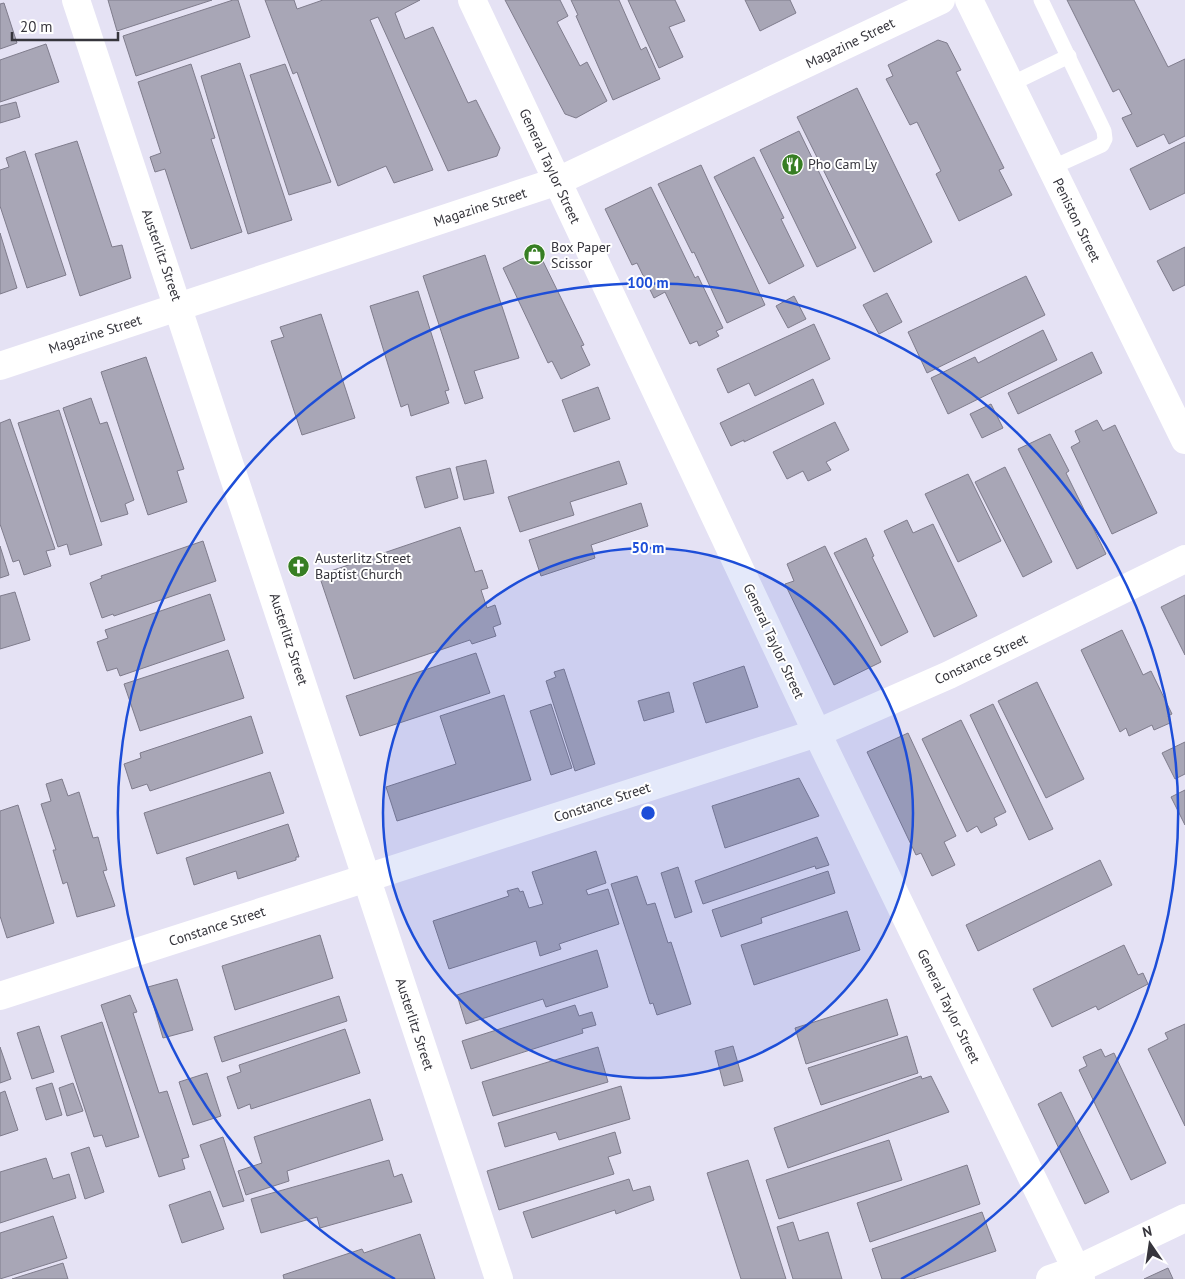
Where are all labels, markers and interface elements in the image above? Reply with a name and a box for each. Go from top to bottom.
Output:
scale bar [12,10,119,42]
street label: Magazine Street [803,14,898,72]
text: 20 m [20,17,53,36]
street label: General Taylor Street [515,105,585,227]
restaurant icon: Pho Cam Ly [780,152,804,176]
place label: Pho Cam Ly [808,155,877,173]
street label: Peniston Street [1049,175,1105,265]
street label: Magazine Street [431,183,529,231]
street label: Austerlitz Street [138,207,186,304]
place label: Box Paper Scissor [551,238,611,272]
shop icon: Box Paper Scissor [523,243,547,267]
text: 100 m [627,273,669,292]
street label: Magazine Street [46,310,144,358]
text: 50 m [632,538,664,557]
place label: Austerlitz Street Baptist Church [315,549,411,583]
church icon: Austerlitz Street Baptist Church [287,554,311,578]
street label: General Taylor Street [739,580,809,702]
street label: Austerlitz Street [266,591,312,688]
street label: Constance Street [932,630,1031,688]
street label: Constance Street [551,778,653,826]
centre of rings [639,804,657,822]
street label: Constance Street [166,902,268,950]
street label: General Taylor Street [913,946,985,1066]
street label: Austerlitz Street [392,976,438,1073]
north arrow [1125,1219,1175,1269]
text: N [1141,1222,1154,1241]

